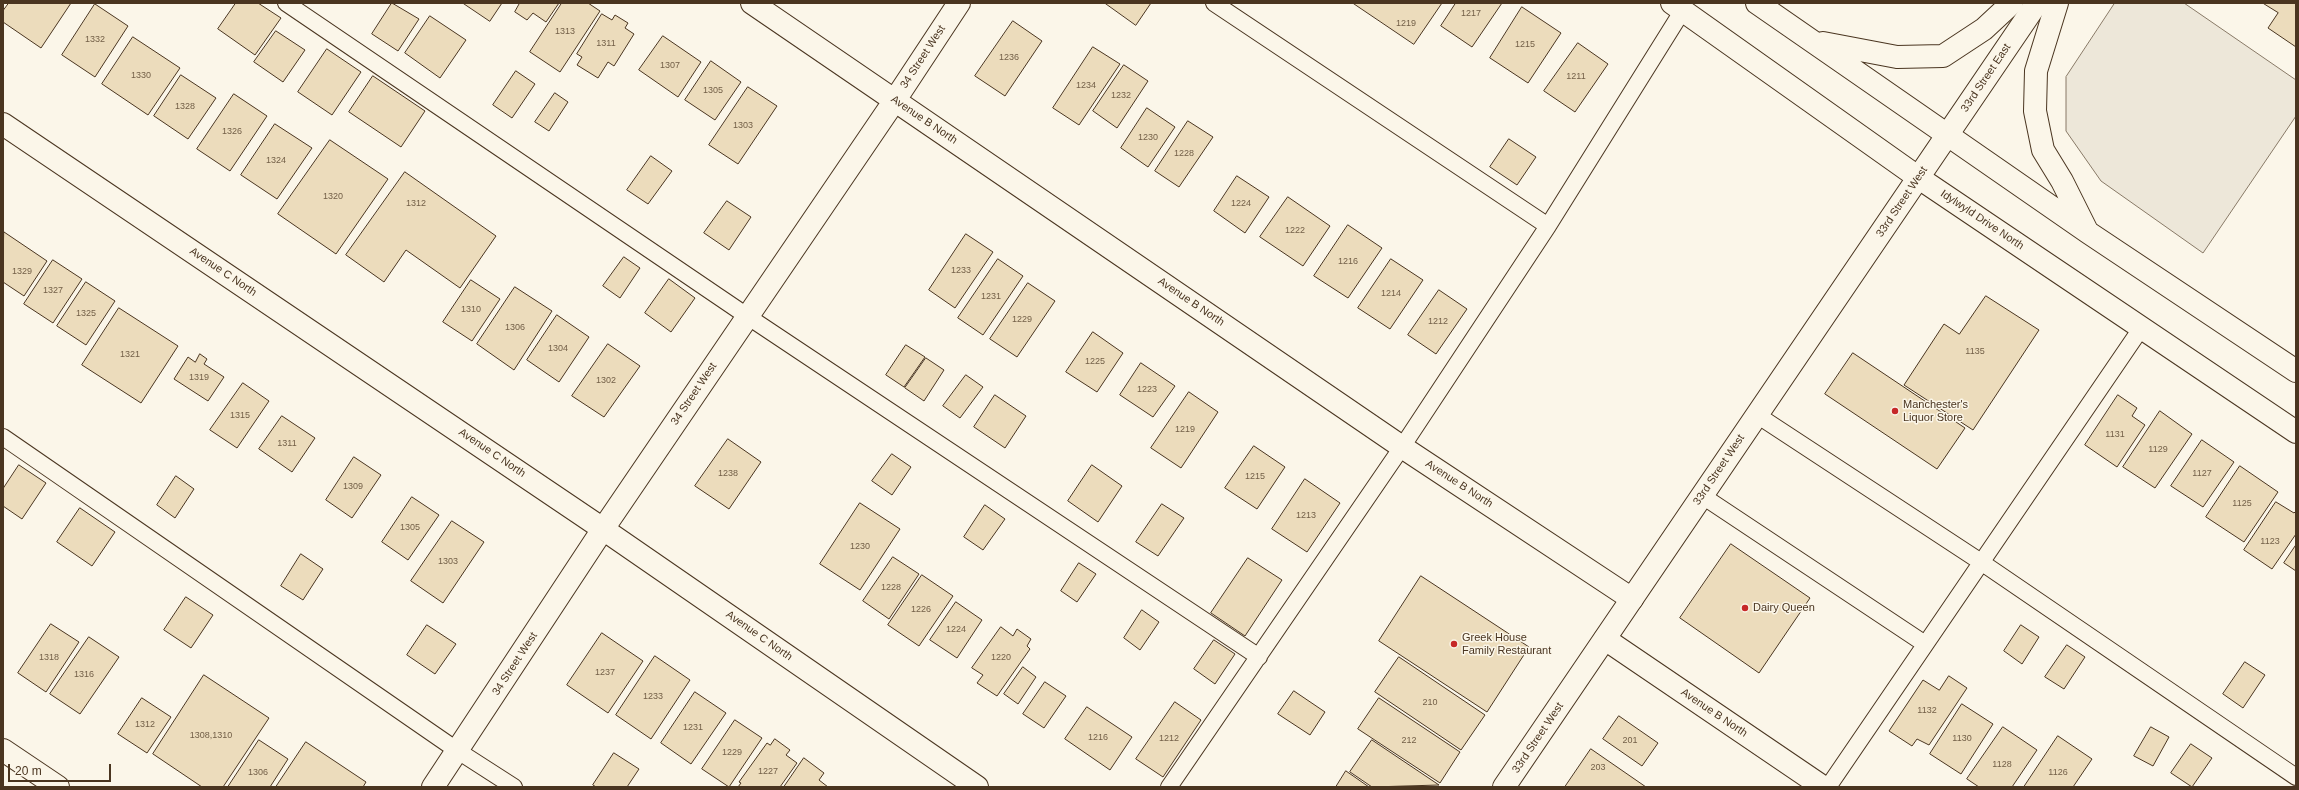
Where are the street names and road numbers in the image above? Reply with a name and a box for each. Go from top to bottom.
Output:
street label: 34 Street West [898,23,948,91]
street label: 33rd Street East [1958,41,2014,115]
street label: Avenue B North [888,93,960,147]
street label: 33rd Street West [1874,164,1930,240]
street label: Idylwyld Drive North [1938,187,2026,253]
street label: Avenue C North [187,245,259,299]
street label: Avenue B North [1155,275,1227,329]
street label: 34 Street West [668,360,720,428]
street label: Avenue C North [456,426,528,480]
street label: 33rd Street West [1691,432,1747,508]
street label: Avenue B North [1423,457,1495,511]
street label: Avenue C North [723,608,795,664]
street label: 34 Street West [490,630,540,698]
street label: Avenue B North [1678,686,1750,740]
street label: 33rd Street West [1510,700,1566,776]

